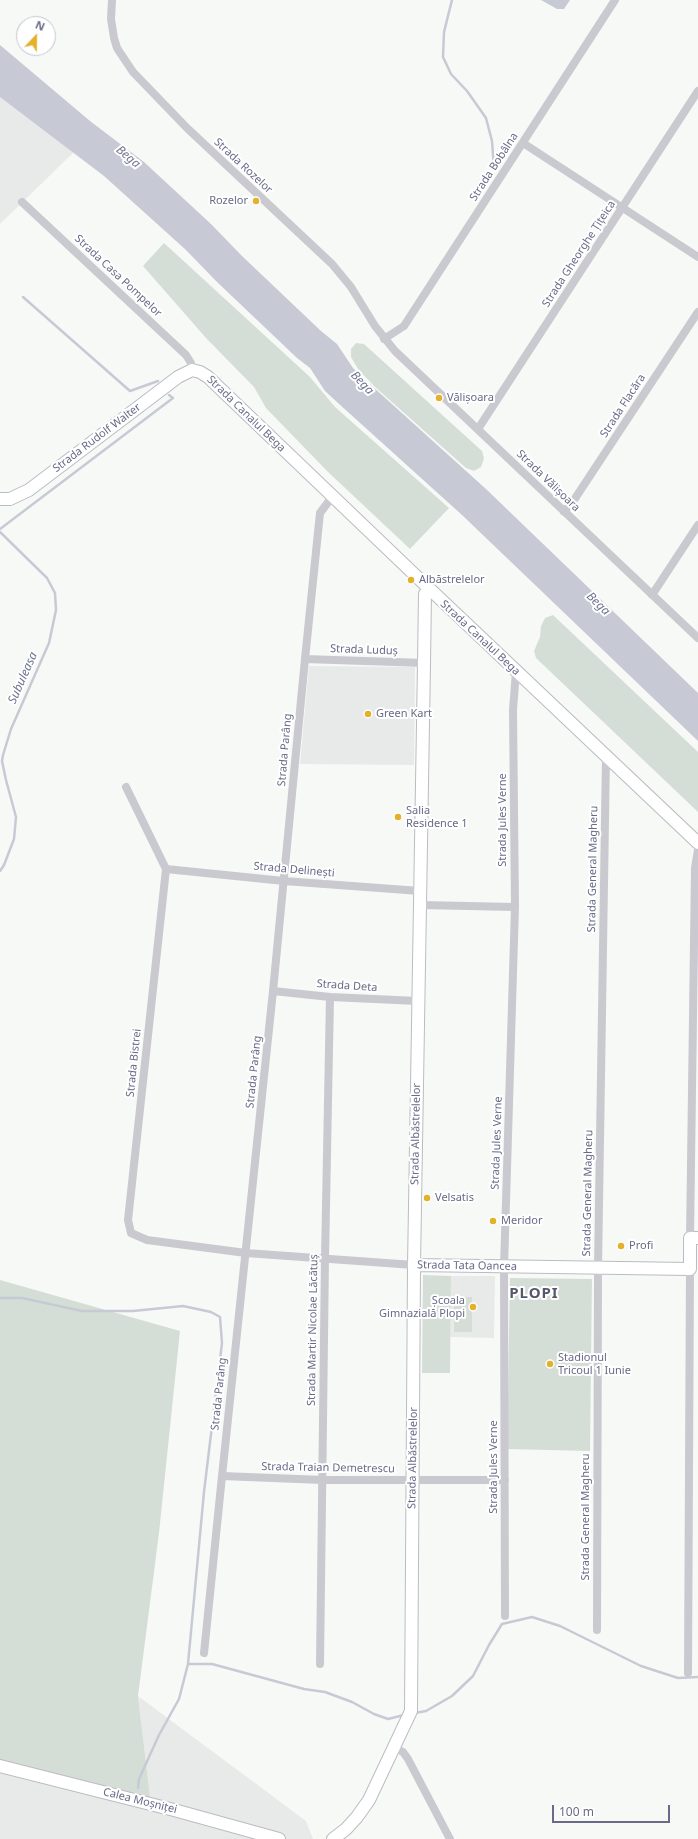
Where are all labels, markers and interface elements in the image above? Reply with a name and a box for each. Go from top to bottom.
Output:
north arrow [16,16,56,56]
text: N [33,17,47,34]
street label: Strada Bobâlna [467,130,521,204]
street label: Strada Rozelor [211,136,275,196]
water label: Bega [113,143,143,171]
place label: Rozelor [209,194,248,208]
marker: Rozelor [251,196,261,206]
street label: Strada Gheorghe Țițeica [540,198,618,310]
street label: Strada Casa Pompelor [72,232,164,320]
water label: Bega [347,368,377,398]
street label: Strada Flacăra [598,372,648,440]
street label: Strada Canalul Bega [204,373,288,455]
place label: Vălișoara [447,391,494,405]
marker: Vălișoara [434,393,444,403]
street label: Strada Rudolf Walter [50,401,144,475]
street label: Strada Vălișoara [514,447,582,515]
place label: Albăstrelelor [419,573,485,587]
marker: Albăstrelelor [406,575,416,585]
water label: Bega [583,589,613,619]
street label: Strada Canalul Bega [437,598,523,678]
street label: Strada Luduș [330,642,398,658]
water label: Subuleasa [5,650,41,706]
place label: Green Kart [376,707,432,721]
marker: Green Kart [363,709,373,719]
street label: Strada Parâng [275,713,295,787]
street label: Strada Jules Verne [496,773,510,867]
place label: Salia Residence 1 [406,804,468,830]
street label: Strada General Magheru [585,805,601,933]
marker: Salia Residence 1 [393,812,403,822]
street label: Strada Delinești [253,860,335,880]
street label: Strada Deta [316,977,378,995]
street label: Strada Bistrei [124,1028,144,1098]
street label: Strada Parâng [244,1035,264,1109]
street label: Strada Albăstrelelor [409,1083,423,1185]
street label: Strada Jules Verne [489,1096,505,1190]
street label: Strada General Magheru [580,1129,596,1257]
place label: Velsatis [435,1191,474,1205]
marker: Velsatis [422,1193,432,1203]
place label: Meridor [501,1214,543,1228]
marker: Meridor [488,1216,498,1226]
place label: Profi [629,1239,653,1253]
marker: Profi [616,1241,626,1251]
street label: Strada Martir Nicolae Lăcătuș [305,1254,321,1406]
street label: Strada Tata Oancea [417,1259,517,1273]
district label: PLOPI [509,1285,559,1303]
place label: Școala Gimnazială Plopi [379,1294,465,1320]
marker: Școala Gimnazială Plopi [468,1302,478,1312]
place label: Stadionul Tricoul 1 Iunie [558,1351,631,1377]
street label: Strada Parâng [209,1357,229,1431]
marker: Stadionul Tricoul 1 Iunie [545,1359,555,1369]
street label: Strada Albăstrelelor [406,1407,420,1509]
street label: Strada Jules Verne [487,1420,501,1514]
street label: Strada General Magheru [579,1454,593,1580]
street label: Strada Traian Demetrescu [261,1460,395,1476]
street label: Calea Moșniței [102,1785,178,1817]
scale bar [554,1797,672,1823]
text: 100 m [559,1803,594,1820]

